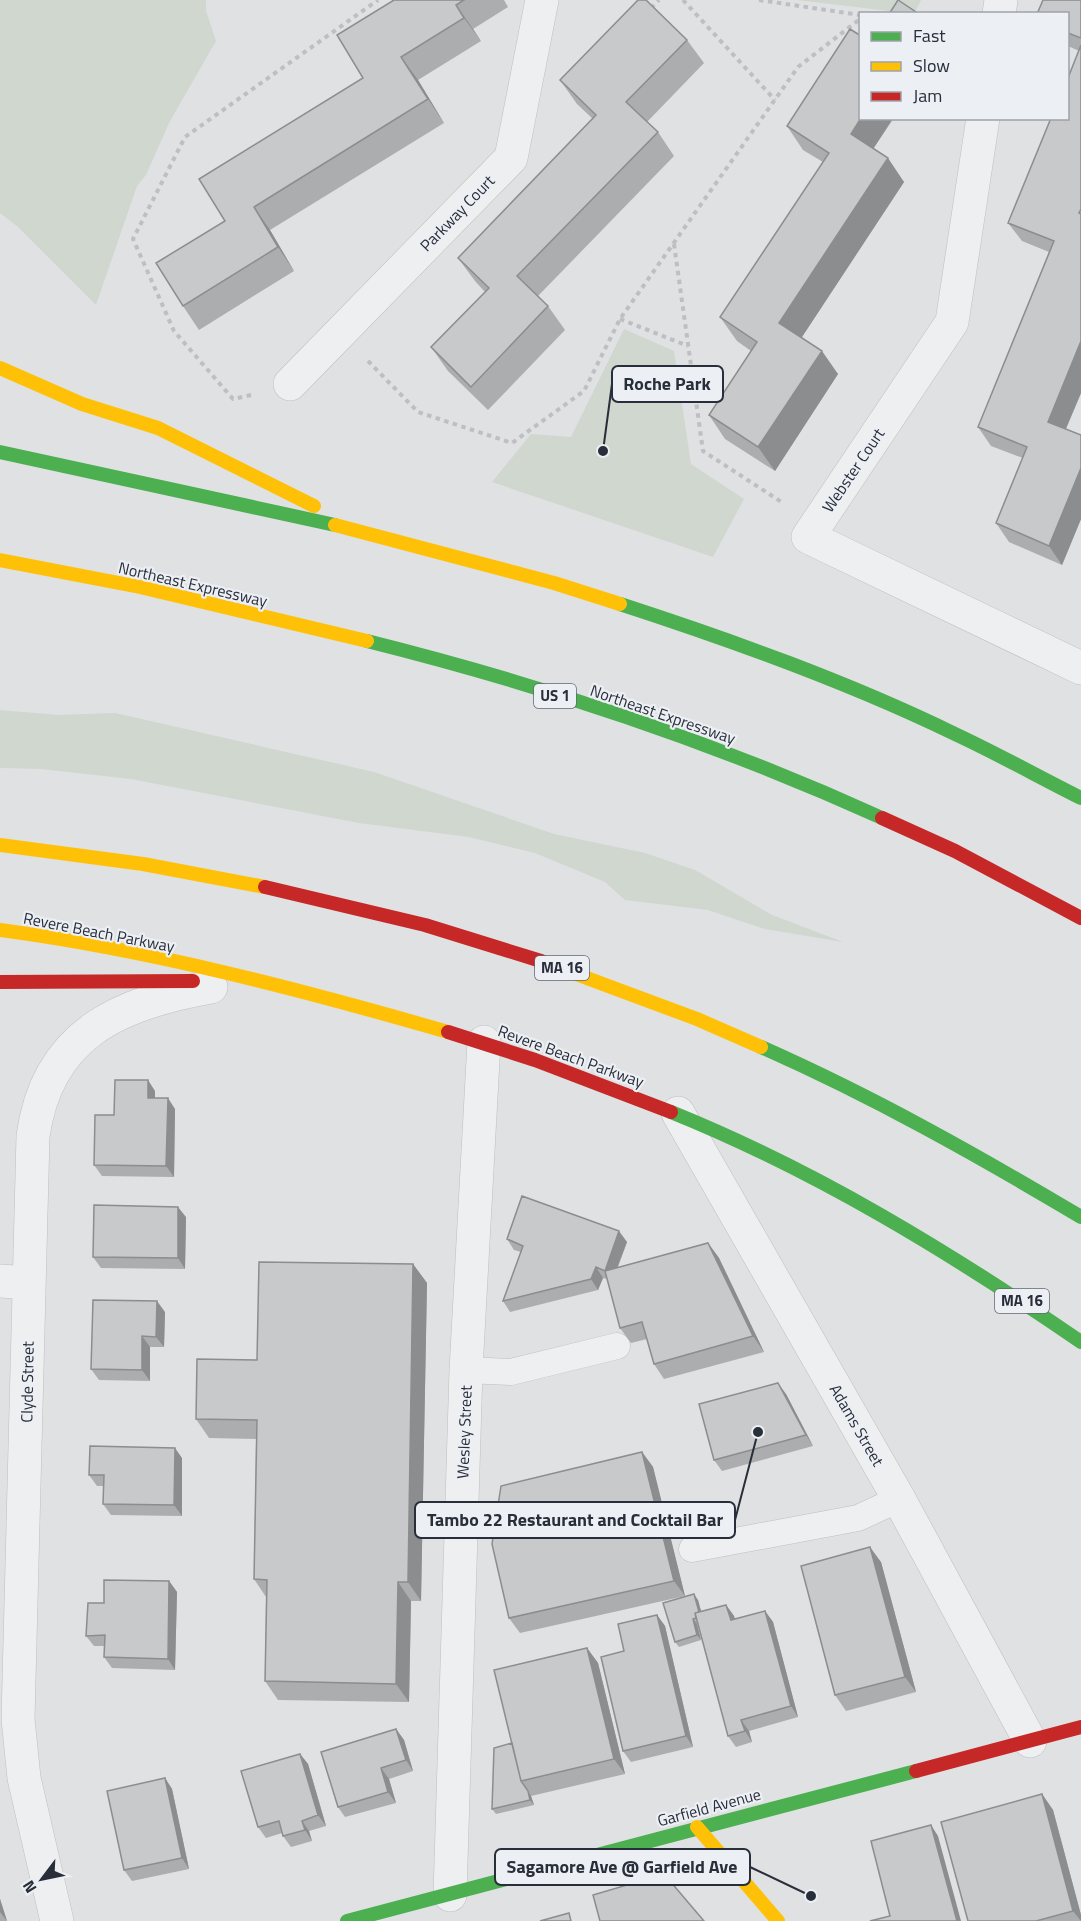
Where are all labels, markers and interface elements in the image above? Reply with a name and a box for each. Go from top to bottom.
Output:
legend [859,12,1069,120]
text: Fast [913,22,946,49]
text: Slow [913,52,950,79]
text: Jam [913,82,942,109]
street label: Parkway Court [414,169,500,257]
callout: Roche Park [612,366,723,402]
text: Roche Park [623,370,711,397]
street label: Webster Court [816,423,890,517]
street label: Northeast Expressway [116,555,270,613]
street label: Northeast Expressway [587,678,739,750]
road number: US 1 [534,684,576,708]
street label: Revere Beach Parkway [21,906,177,958]
road number: MA 16 [535,956,589,980]
street label: Revere Beach Parkway [495,1018,648,1094]
road number: MA 16 [995,1289,1049,1313]
street label: Clyde Street [14,1341,40,1423]
street label: Adams Street [824,1379,890,1471]
street label: Wesley Street [450,1384,478,1479]
callout: Tambo 22 Restaurant and Cocktail Bar [415,1502,735,1538]
text: Tambo 22 Restaurant and Cocktail Bar [427,1506,723,1533]
street label: Garfield Avenue [655,1782,763,1832]
north arrow [12,1849,72,1909]
callout: Sagamore Ave @ Garfield Ave [495,1849,750,1885]
text: Sagamore Ave @ Garfield Ave [507,1853,737,1880]
text: N [16,1876,42,1898]

